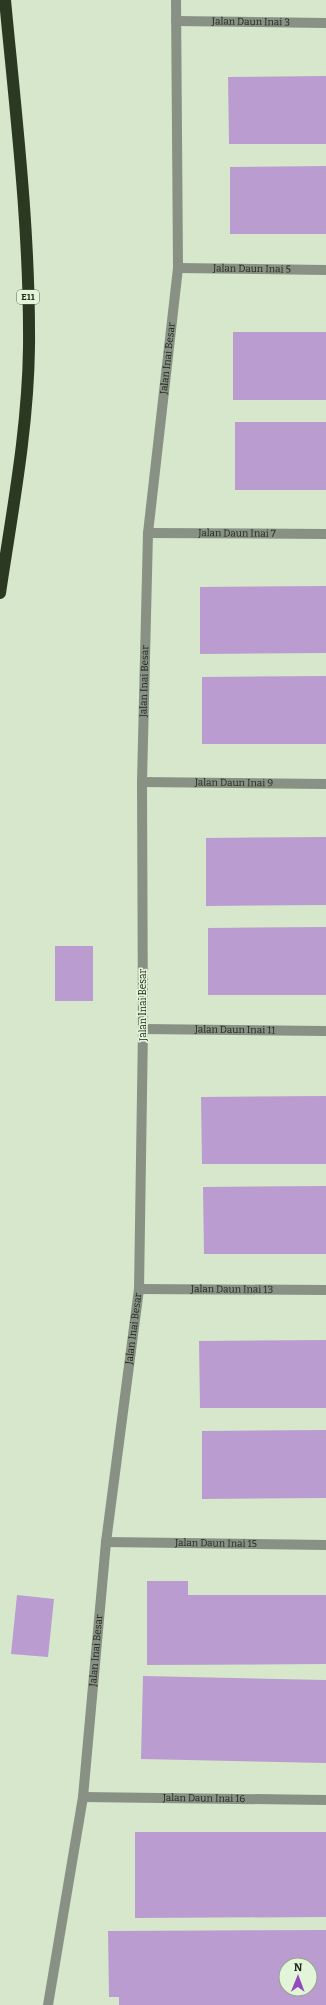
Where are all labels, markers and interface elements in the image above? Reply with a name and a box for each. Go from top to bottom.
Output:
street label: Jalan Daun Inai 3 [211,15,290,29]
street label: Jalan Daun Inai 5 [212,262,291,276]
road number: E11 [17,290,39,304]
street label: Jalan Inai Besar [158,321,178,396]
street label: Jalan Daun Inai 7 [197,527,276,540]
street label: Jalan Inai Besar [138,644,151,718]
street label: Jalan Daun Inai 9 [194,777,273,789]
street label: Jalan Inai Besar [137,968,149,1042]
street label: Jalan Daun Inai 11 [194,1024,275,1036]
street label: Jalan Daun Inai 13 [190,1283,273,1296]
street label: Jalan Inai Besar [123,1292,144,1366]
street label: Jalan Daun Inai 15 [174,1537,257,1550]
street label: Jalan Inai Besar [87,1614,105,1688]
street label: Jalan Daun Inai 16 [162,1792,245,1805]
north arrow [278,1957,318,1997]
text: N [294,1961,303,1974]

